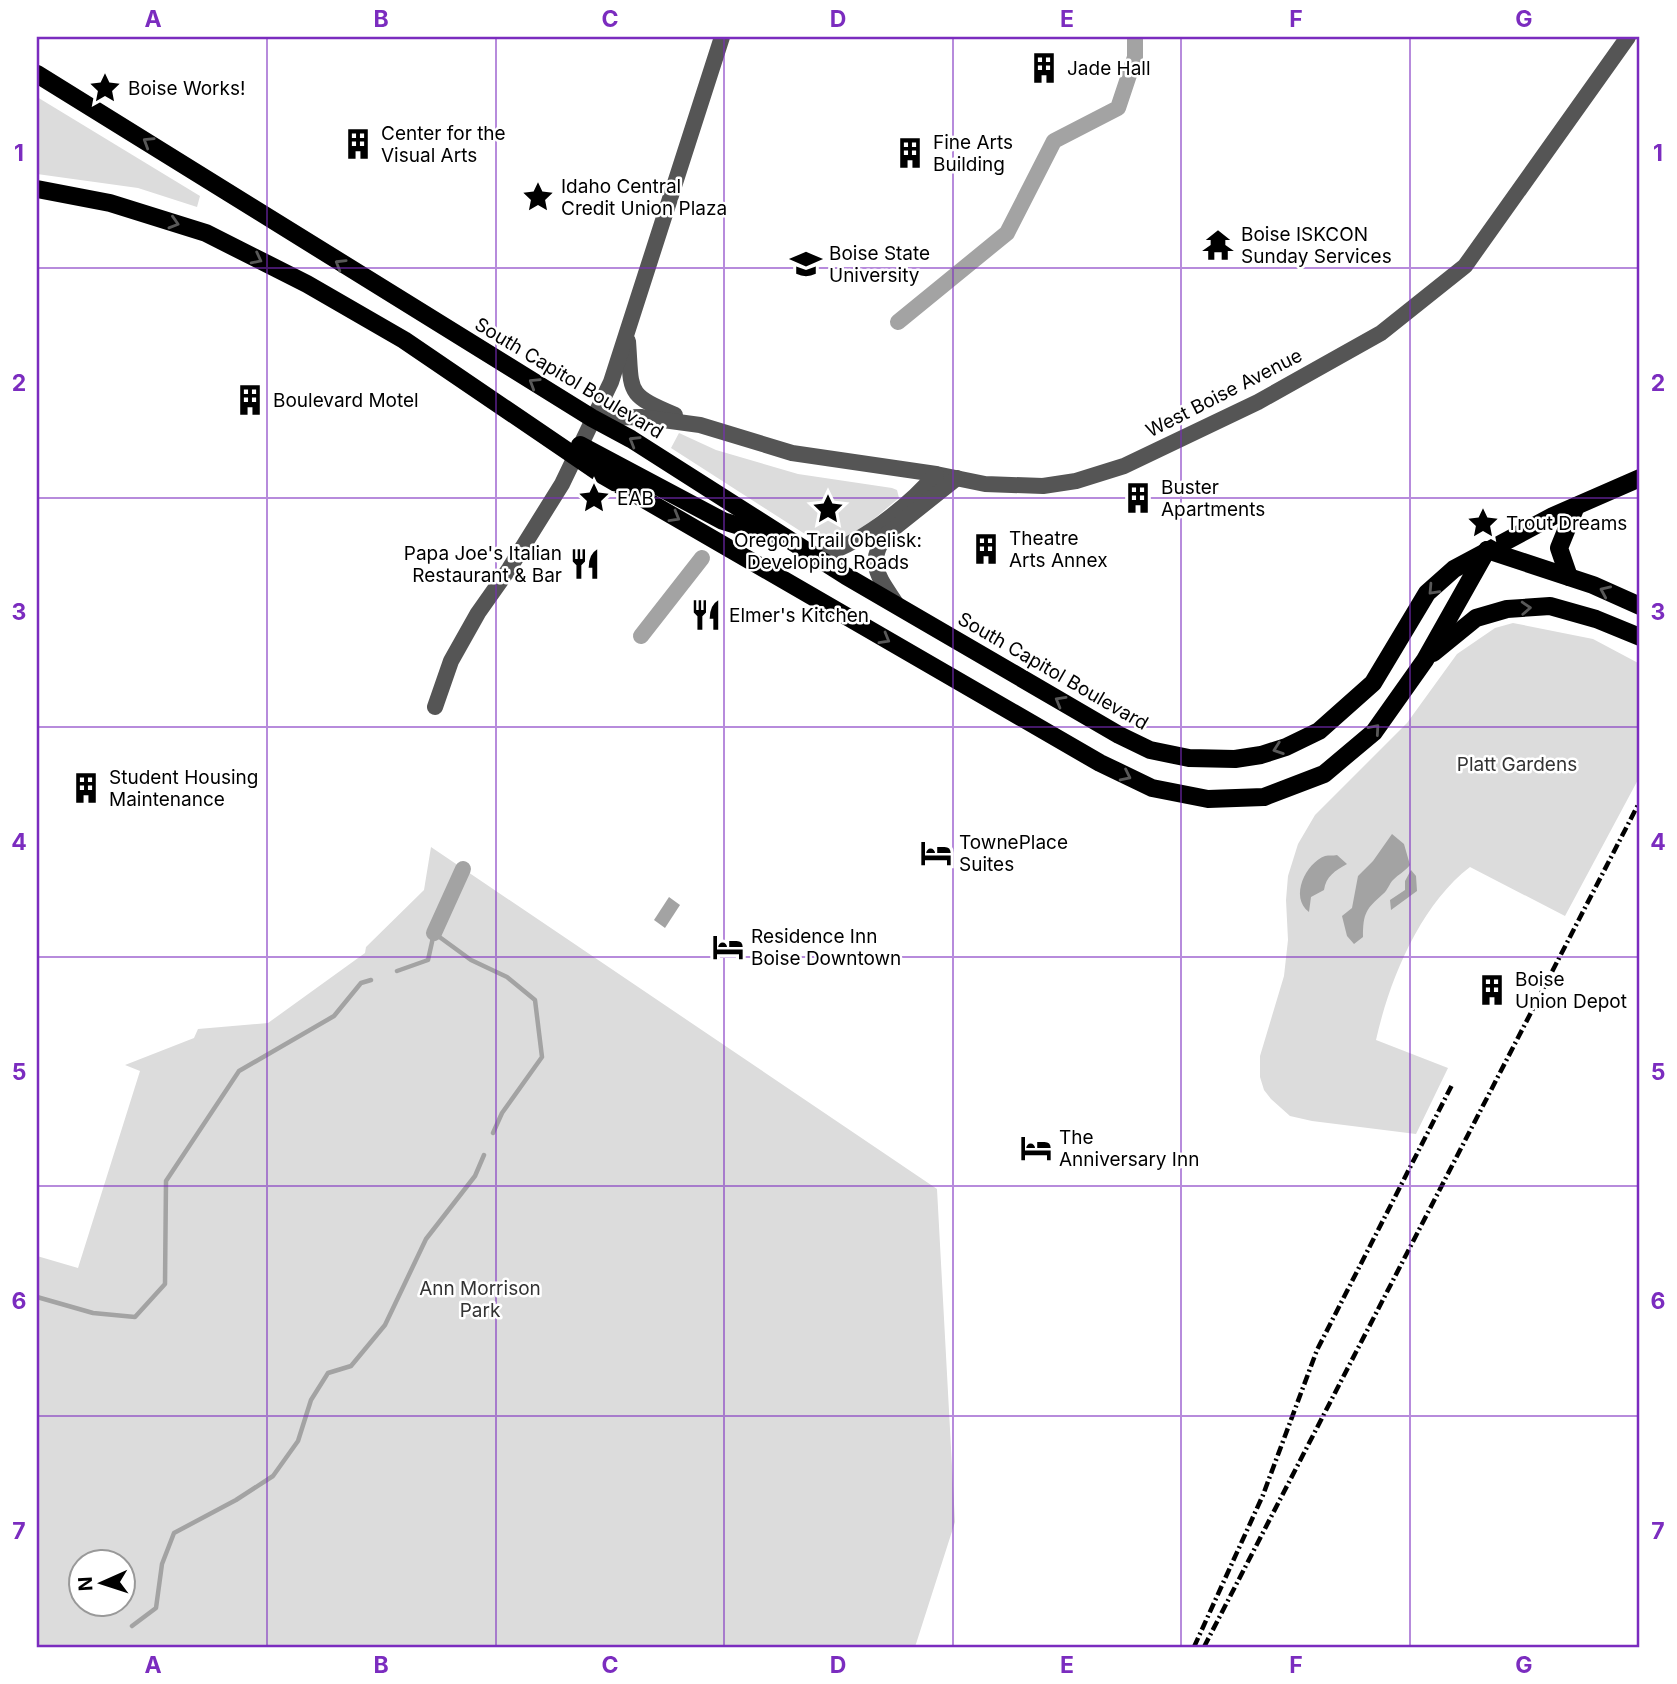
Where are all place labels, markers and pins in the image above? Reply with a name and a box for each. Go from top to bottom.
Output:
building icon: Jade Hall [1027,51,1061,85]
place label: Jade Hall [1067,57,1151,80]
place icon: Boise Works! [88,71,122,105]
place label: Boise Works! [128,77,245,100]
place label: Center for the Visual Arts [381,122,506,167]
building icon: Center for the Visual Arts [341,127,375,161]
place label: Fine Arts Building [933,131,1013,176]
building icon: Fine Arts Building [893,136,927,170]
place label: Idaho Central Credit Union Plaza [561,175,727,220]
place icon: Idaho Central Credit Union Plaza [521,180,555,214]
place label: Boise ISKCON Sunday Services [1241,223,1392,268]
temple icon: Boise ISKCON Sunday Services [1201,228,1235,262]
place label: Boise State University [829,242,930,287]
school or university icon: Boise State University [789,247,823,281]
building icon: Boulevard Motel [233,383,267,417]
place label: Boulevard Motel [273,389,419,412]
place label: Buster Apartments [1161,476,1265,521]
place icon: EAB [577,481,611,515]
building icon: Buster Apartments [1121,481,1155,515]
place label: EAB [617,487,654,510]
place icon: Oregon Trail Obelisk: Developing Roads [811,492,845,526]
place icon: Trout Dreams [1466,506,1500,540]
place label: Trout Dreams [1506,512,1627,535]
place label: Theatre Arts Annex [1009,527,1108,572]
place label: Oregon Trail Obelisk: Developing Roads [734,529,922,574]
building icon: Theatre Arts Annex [969,532,1003,566]
place label: Papa Joe's Italian Restaurant & Bar [404,542,562,587]
restaurant icon: Papa Joe's Italian Restaurant & Bar [568,547,602,581]
restaurant icon: Elmer's Kitchen [689,598,723,632]
place label: Elmer's Kitchen [729,604,869,627]
place label: Student Housing Maintenance [109,766,258,811]
building icon: Student Housing Maintenance [69,771,103,805]
place label: TownePlace Suites [959,831,1068,876]
hotel icon: TownePlace Suites [919,836,953,870]
place label: Residence Inn Boise Downtown [751,925,901,970]
hotel icon: Residence Inn Boise Downtown [711,930,745,964]
place label: Boise Union Depot [1515,968,1627,1013]
building icon: Boise Union Depot [1475,973,1509,1007]
place label: The Anniversary Inn [1059,1126,1199,1171]
hotel icon: The Anniversary Inn [1019,1131,1053,1165]

